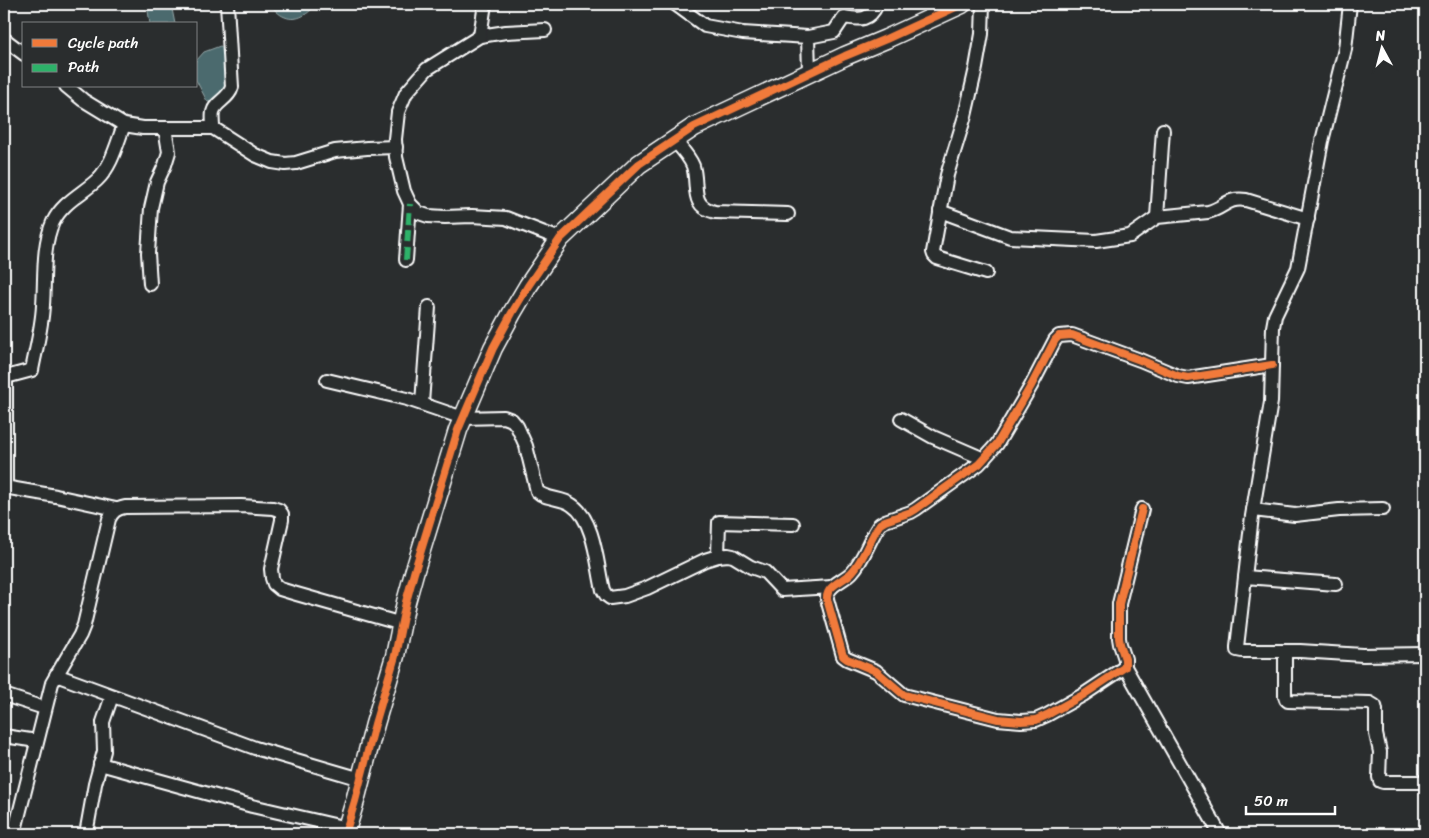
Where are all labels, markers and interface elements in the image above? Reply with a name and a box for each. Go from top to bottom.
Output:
legend [22,22,198,88]
north arrow [1356,22,1406,72]
text: N [1373,23,1387,49]
text: Cycle path [68,30,139,56]
text: Path [68,54,99,80]
scale bar [1246,783,1335,815]
text: 50 m [1254,788,1289,814]

